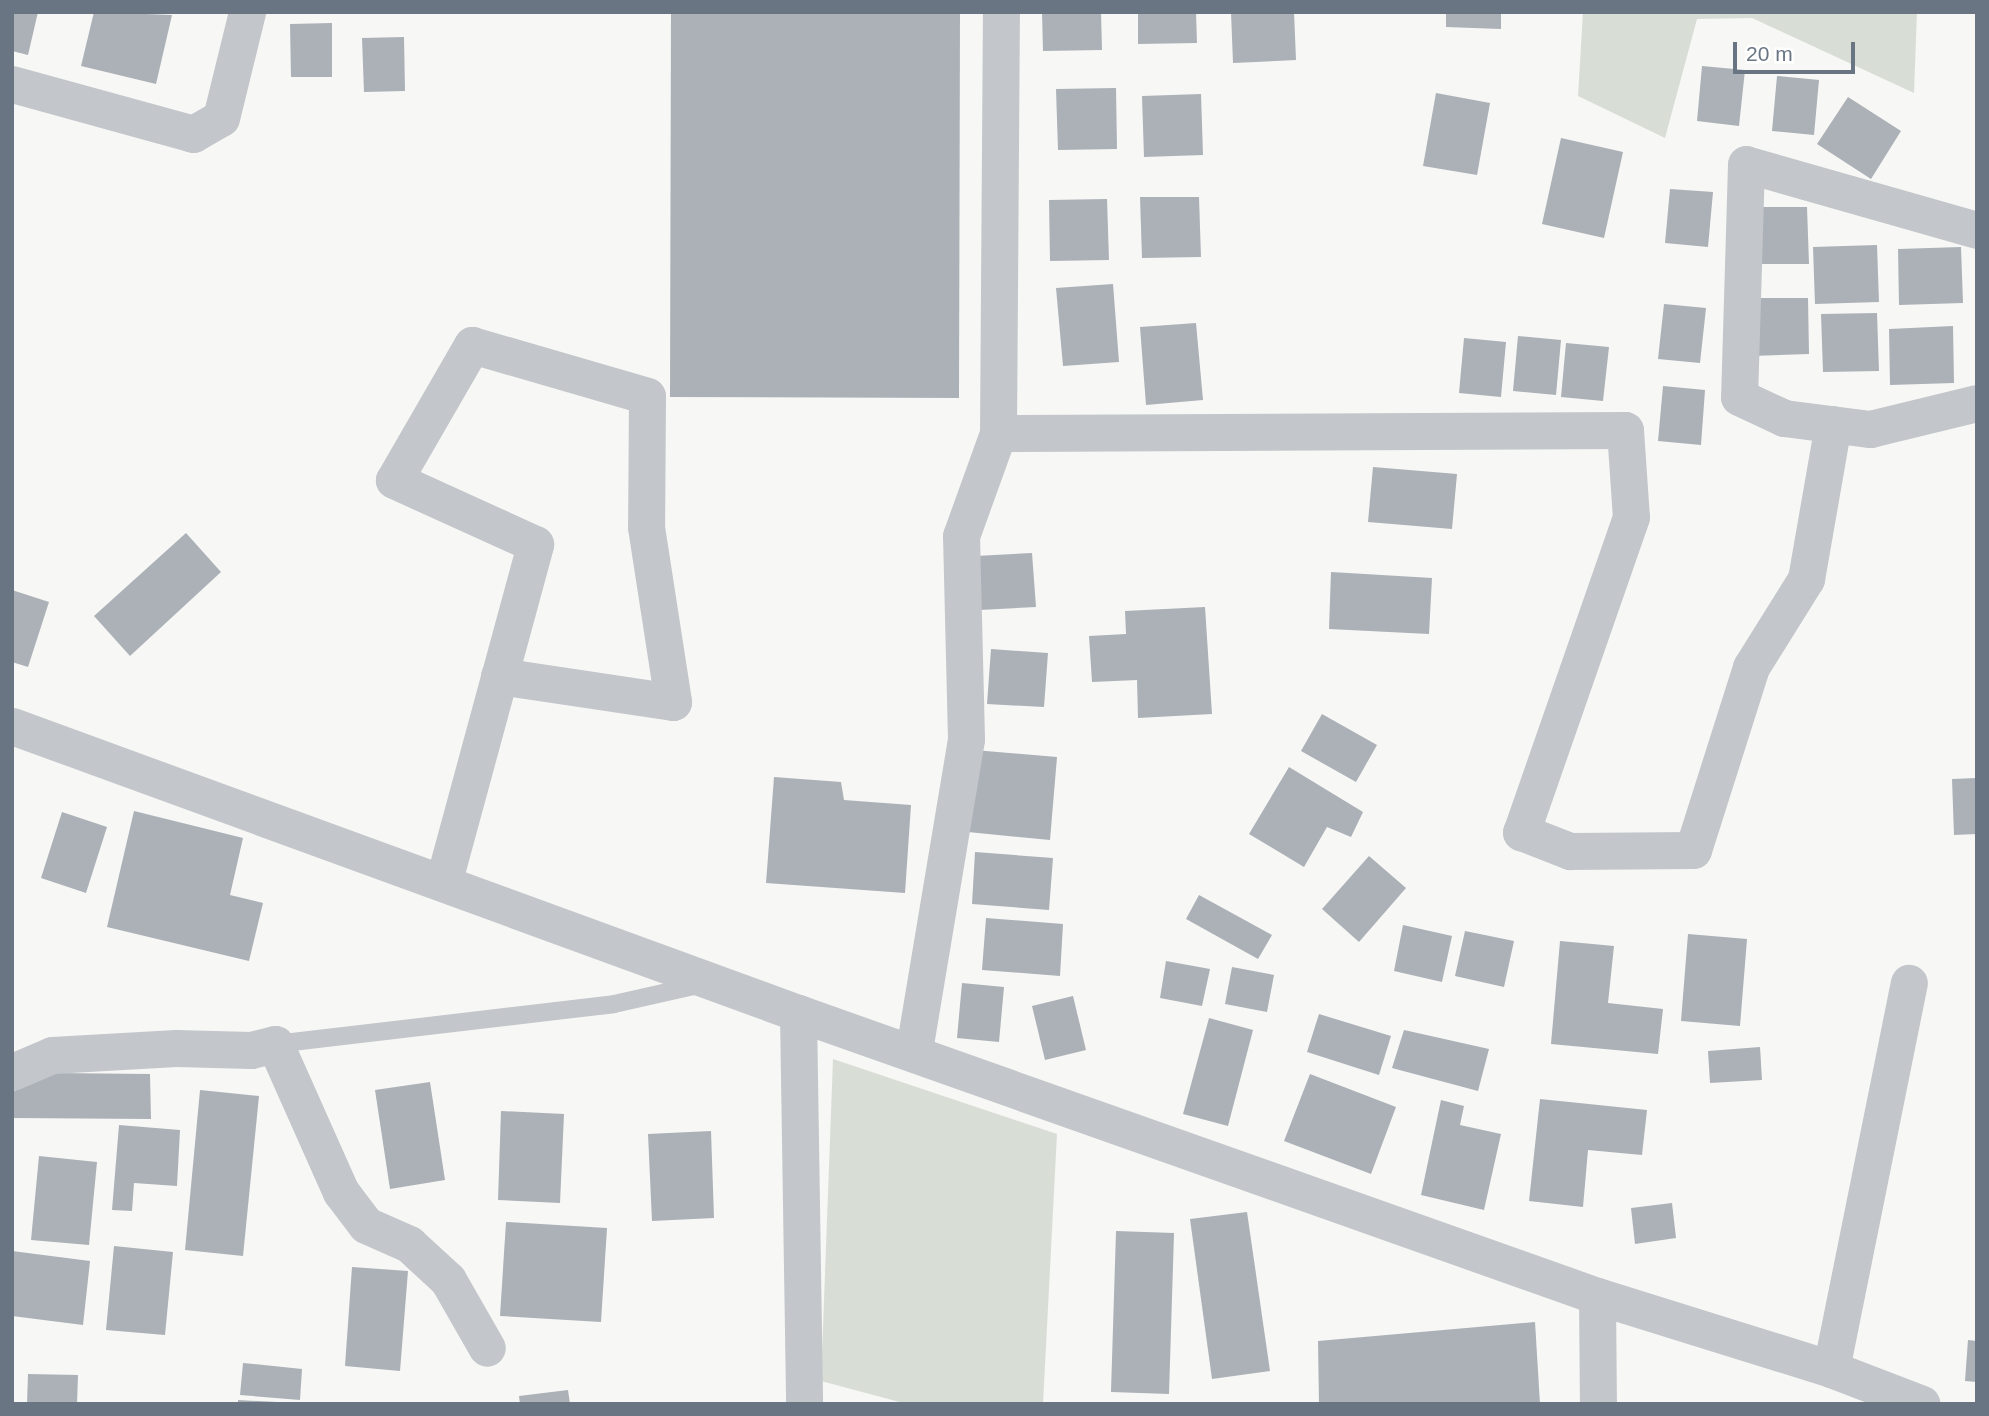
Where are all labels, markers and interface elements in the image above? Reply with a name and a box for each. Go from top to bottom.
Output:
scale bar [1737,28,1860,72]
text: 20 m [1746,42,1793,65]

